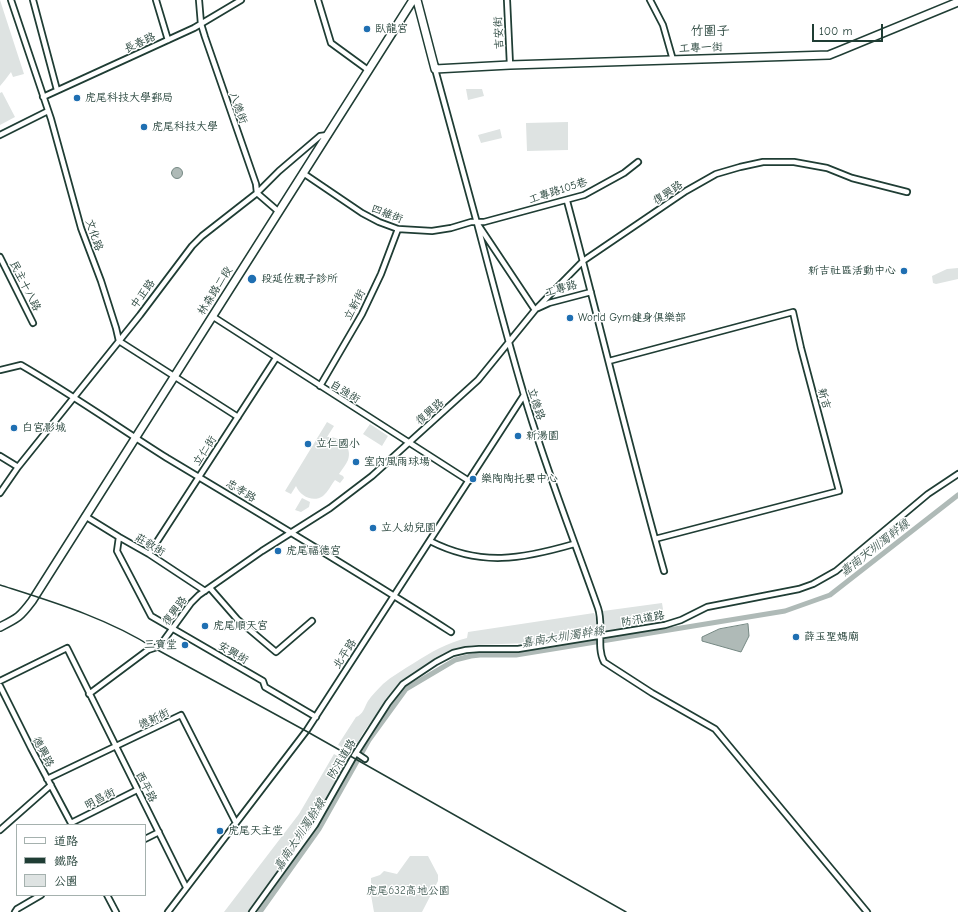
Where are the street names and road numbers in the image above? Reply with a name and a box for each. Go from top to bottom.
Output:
street label: 吉安街 [492,16,506,50]
street label: 長春路 [122,30,158,56]
street label: 工專一街 [679,41,723,55]
street label: 八德街 [226,90,250,126]
street label: 工專路105巷 [527,175,589,207]
street label: 復興路 [651,178,685,208]
street label: 四維街 [369,202,405,226]
street label: 文化路 [82,217,106,253]
street label: 民主十八路 [7,259,43,313]
street label: 林森路二段 [195,264,235,318]
street label: 中正路 [128,277,158,311]
street label: 工專路 [543,278,579,300]
street label: 立新街 [341,287,369,323]
street label: 自強街 [328,378,362,406]
street label: 立德路 [525,386,547,422]
street label: 新吉 [815,387,833,411]
street label: 復興路 [413,396,447,428]
street label: 立仁街 [190,434,220,468]
street label: 忠孝路 [223,477,259,505]
street label: 莊敬街 [132,531,168,559]
street label: 復興路 [160,594,190,628]
street label: 防汛道路 [620,609,666,629]
street label: 北平路 [330,637,360,671]
street label: 安興街 [215,639,251,667]
street label: 德新街 [136,706,172,732]
street label: 德興路 [29,734,57,770]
street label: 防汛道路 [325,737,359,781]
street label: 西平路 [133,769,159,805]
street label: 明昌街 [82,786,118,812]

